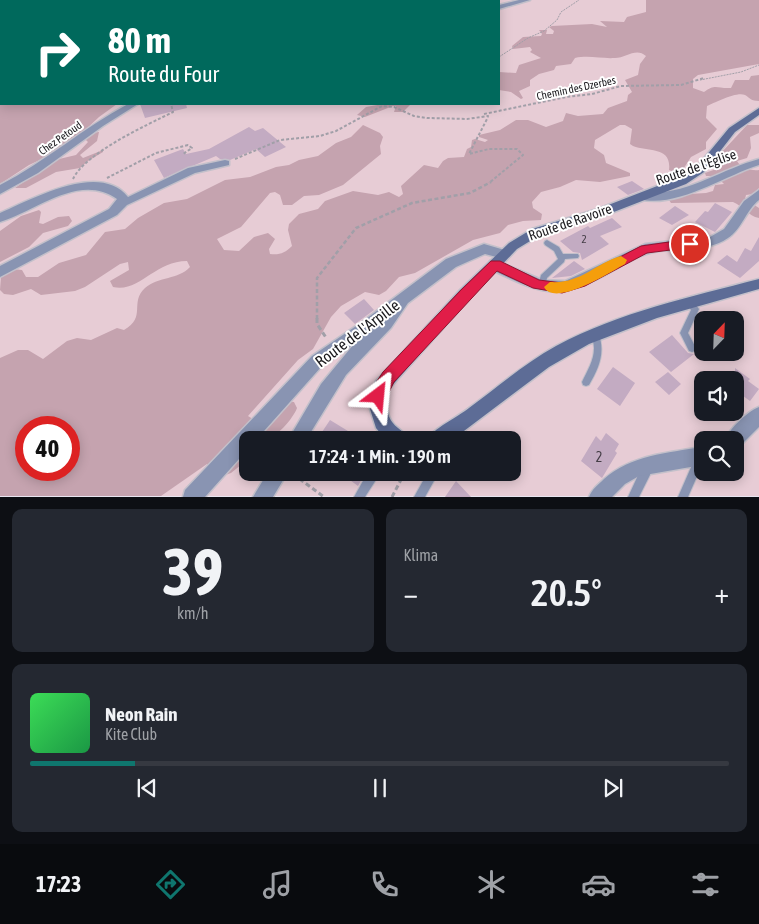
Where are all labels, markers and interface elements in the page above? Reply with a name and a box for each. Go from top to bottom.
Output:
icon: right [25,20,90,85]
text: 80 m [108,20,171,60]
text: Route du Four [108,61,219,87]
street label: Chemin des Dzerbes [535,74,617,102]
street label: Chez Petoud [36,119,84,157]
street label: Route de l'Église [654,146,738,188]
street label: Route de Ravoire [526,200,614,244]
pin [669,223,711,265]
icon: arrive [676,230,704,258]
house number: 2 [581,233,587,245]
street label: Route de l'Arpille [311,296,403,371]
north arrow [694,311,744,361]
map controls [694,311,744,481]
position arrow [351,369,403,421]
button: sound [694,371,744,421]
speed limit sign: 40 [15,416,80,481]
button: search [694,431,744,481]
text: 17:24 · 1 Min. · 190 m [309,445,451,467]
house number: 2 [596,449,602,465]
text: 39 [162,534,223,609]
text: Klima [404,546,438,564]
text: 20.5° [531,571,602,614]
text: − [404,577,418,609]
text: + [714,577,729,609]
text: km/h [177,604,209,622]
text: Neon Rain [105,703,177,725]
text: Kite Club [105,725,157,743]
icon: previous [133,774,161,802]
icon: pause [366,774,394,802]
icon: next [599,774,627,802]
icon: directions [153,867,188,902]
icon: music [260,867,295,902]
icon: phone [367,867,402,902]
icon: climate [474,867,509,902]
icon: car [581,867,616,902]
icon: filters [688,867,723,902]
text: 17:23 [36,871,81,897]

